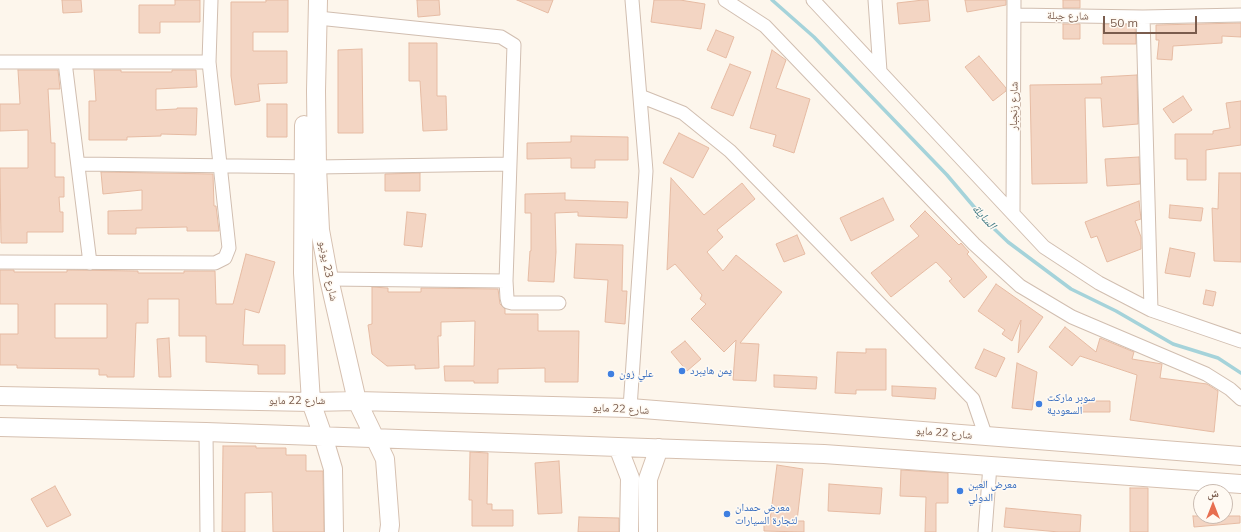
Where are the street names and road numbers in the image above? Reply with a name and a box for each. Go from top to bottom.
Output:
street label: شارع جبلة [1047,9,1089,23]
street label: شارع زنجبار [1007,82,1021,130]
street label: شارع 23 يونيو [316,240,340,302]
street label: شارع 22 مايو [269,394,325,408]
street label: شارع 22 مايو [592,401,650,417]
street label: شارع 22 مايو [915,424,973,442]

